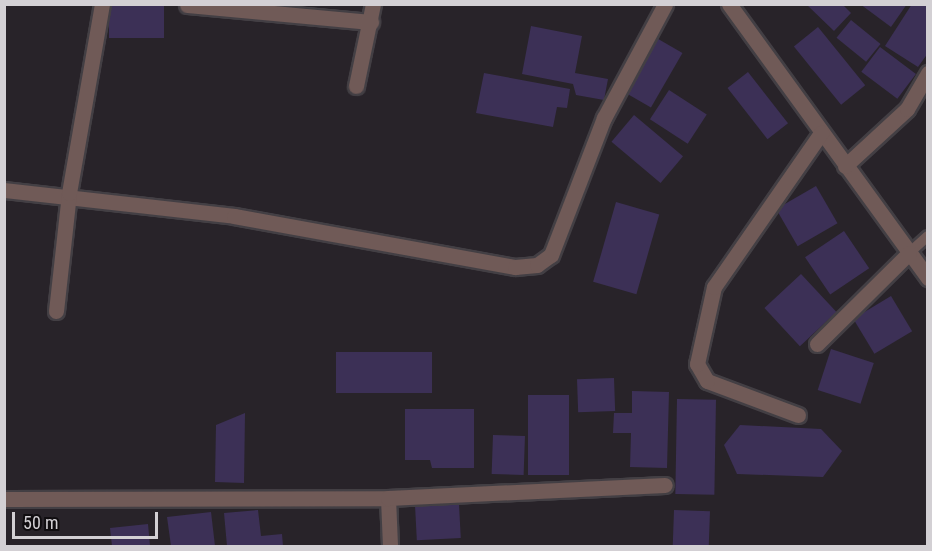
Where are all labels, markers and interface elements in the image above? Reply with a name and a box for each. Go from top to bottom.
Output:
scale bar [15,500,160,538]
text: 50 m [23,512,58,533]

